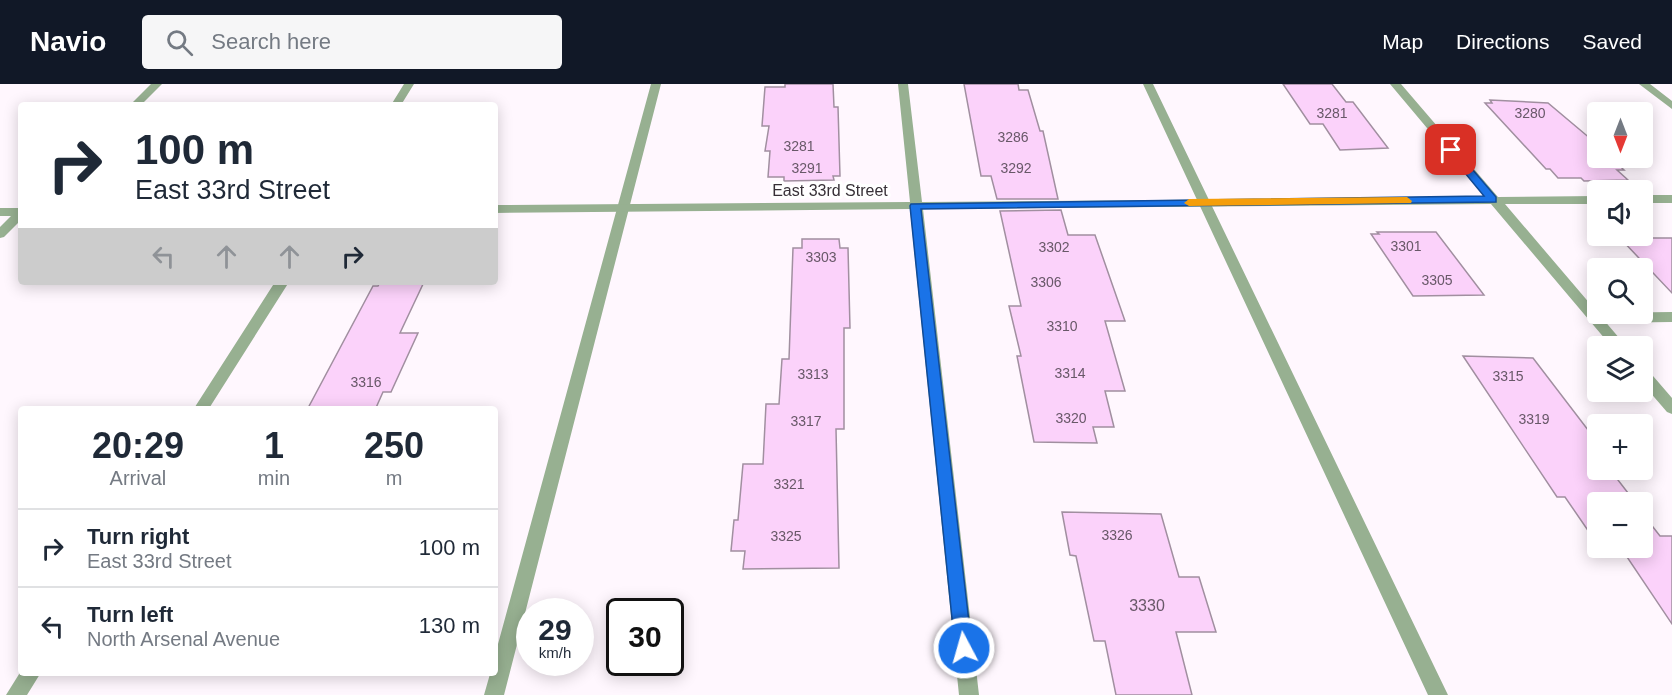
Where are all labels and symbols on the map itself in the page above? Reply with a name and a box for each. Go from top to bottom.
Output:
north arrow [1587,102,1653,168]
house number: 3281 [1316,105,1348,121]
house number: 3280 [1514,105,1546,121]
pin [1425,124,1476,175]
house number: 3286 [997,129,1029,145]
house number: 3281 [783,138,815,154]
house number: 3291 [791,160,823,176]
house number: 3292 [1000,160,1032,176]
street label: East 33rd Street [772,182,888,199]
house number: 3301 [1390,238,1422,254]
house number: 3302 [1038,239,1070,255]
house number: 3303 [805,249,837,265]
house number: 3305 [1421,272,1453,288]
house number: 3306 [1030,274,1062,290]
house number: 3310 [1046,318,1078,334]
house number: 3314 [1054,365,1086,381]
house number: 3313 [797,366,829,382]
house number: 3315 [1492,368,1524,384]
house number: 3316 [350,374,382,390]
house number: 3320 [1055,410,1087,426]
house number: 3319 [1518,411,1550,427]
house number: 3317 [790,413,822,429]
house number: 3321 [773,476,805,492]
house number: 3326 [1101,527,1133,543]
house number: 3325 [770,528,802,544]
house number: 3330 [1129,597,1165,614]
speed limit sign: 30 [606,598,684,676]
position arrow [932,616,996,680]

